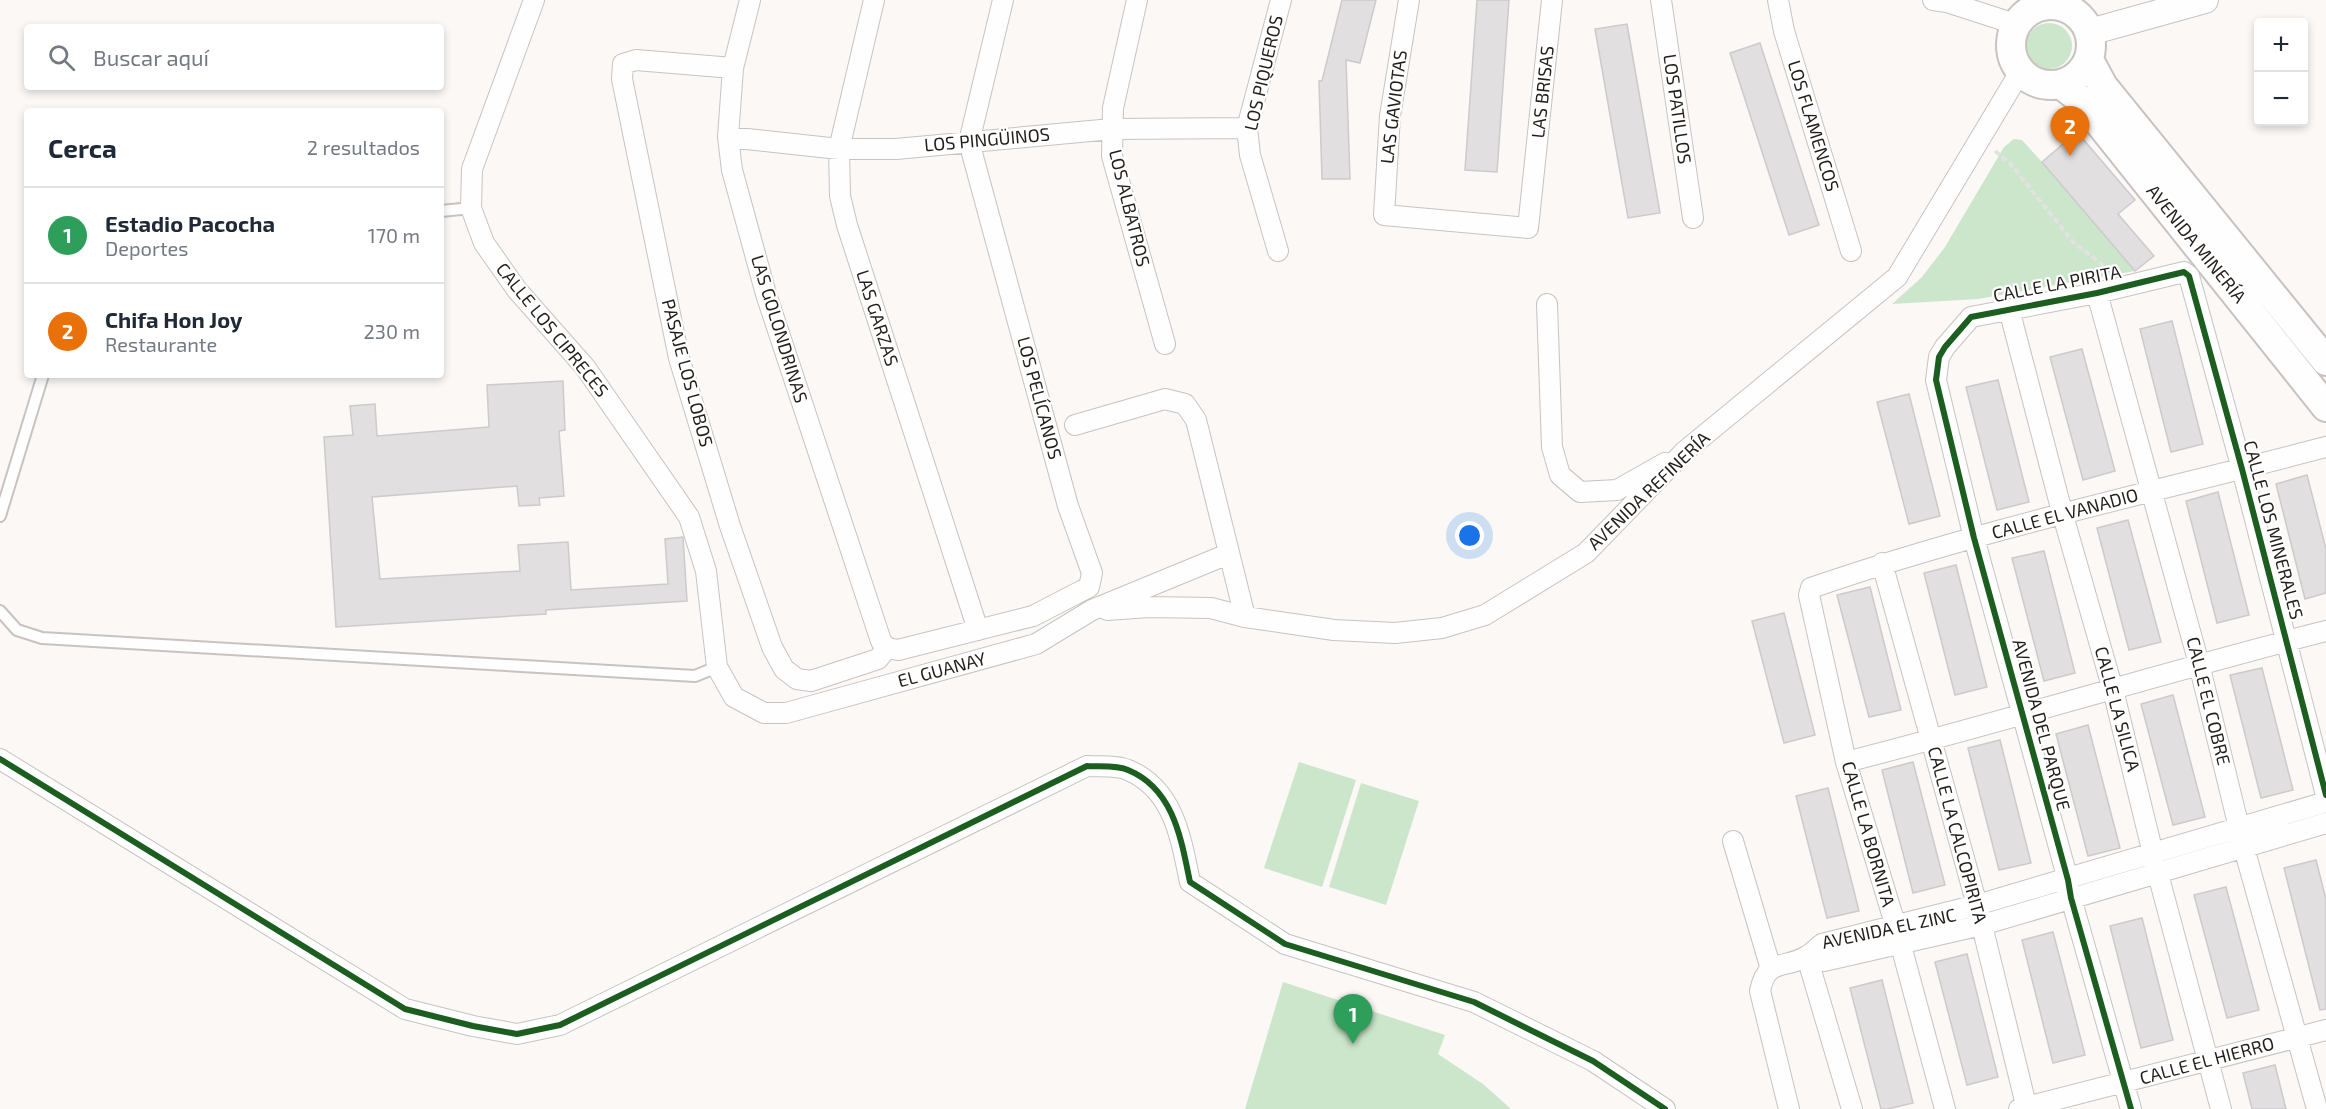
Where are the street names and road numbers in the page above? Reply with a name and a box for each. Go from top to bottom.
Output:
street label: LOS PIQUEROS [1239,13,1287,133]
street label: LAS BRISAS [1526,45,1558,139]
street label: LAS GAVIOTAS [1375,49,1411,165]
street label: LOS PATILLOS [1659,52,1697,165]
street label: LOS FLAMENCOS [1784,57,1844,194]
street label: LOS PINGÜINOS [923,123,1051,155]
street label: LOS ALBATROS [1105,147,1155,269]
street label: AVENIDA MINERÍA [2142,180,2252,308]
street label: LAS GOLONDRINAS [747,252,813,405]
street label: CALLE LOS CIPRECES [492,258,614,401]
street label: CALLE LA PIRITA [1991,260,2123,306]
street label: LAS GARZAS [852,267,904,368]
street label: PASAJE LOS LOBOS [658,296,718,449]
street label: LOS PELÍCANOS [1013,334,1067,461]
street label: AVENIDA REFINERÍA [1583,426,1714,554]
street label: CALLE LOS MINERALES [2240,438,2308,622]
street label: CALLE EL VANADIO [1989,483,2140,543]
street label: CALLE EL COBRE [2182,634,2236,767]
street label: AVENIDA DEL PARQUE [2008,636,2075,813]
street label: CALLE LA SILICA [2091,644,2145,774]
street label: EL GUANAY [895,647,989,691]
street label: CALLE LA CALCOPIRITA [1924,744,1992,926]
street label: CALLE LA BORNITA [1838,758,1900,910]
street label: AVENIDA EL ZINC [1820,903,1958,953]
street label: CALLE EL HIERRO [2137,1032,2276,1089]

